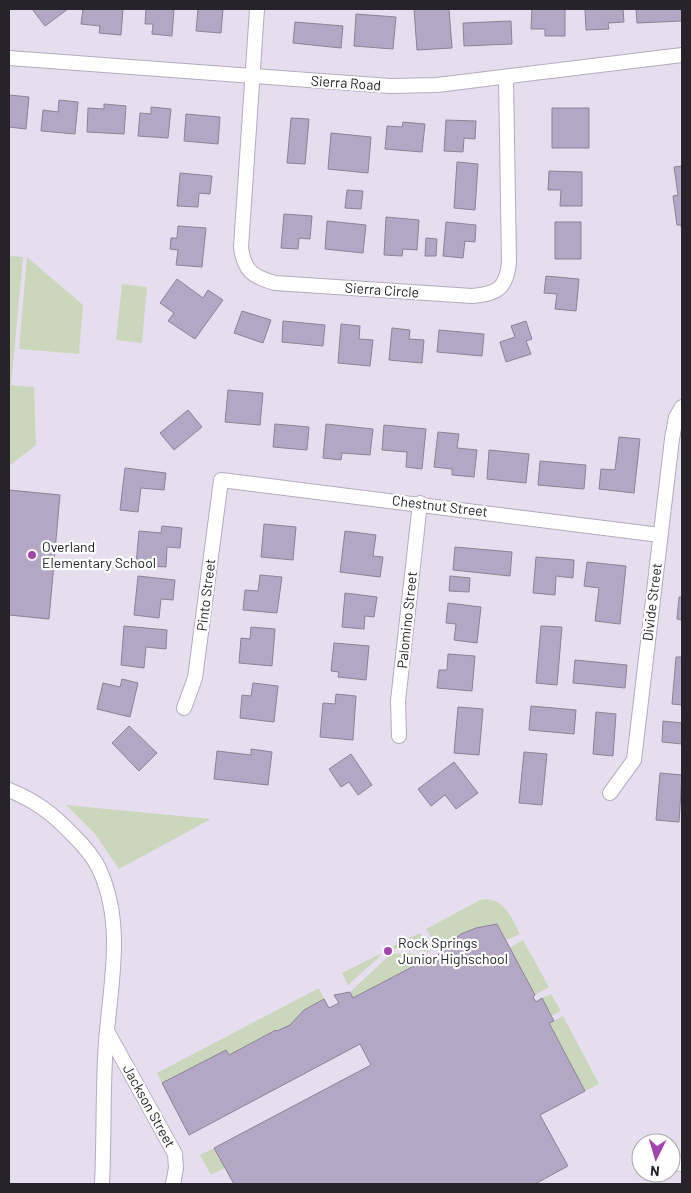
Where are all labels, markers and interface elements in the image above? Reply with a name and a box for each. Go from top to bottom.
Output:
street label: Sierra Road [310,72,382,93]
street label: Sierra Circle [344,278,420,301]
street label: Chestnut Street [391,491,489,520]
place label: Overland Elementary School [42,538,156,571]
marker: Overland Elementary School [26,549,38,561]
street label: Pinto Street [193,558,218,632]
street label: Divide Street [638,562,665,642]
street label: Palomino Street [393,571,420,669]
place label: Rock Springs Junior Highschool [398,934,508,967]
marker: Rock Springs Junior Highschool [382,945,394,957]
street label: Jackson Street [120,1061,179,1150]
north arrow [631,1133,681,1183]
text: N [649,1163,660,1180]

